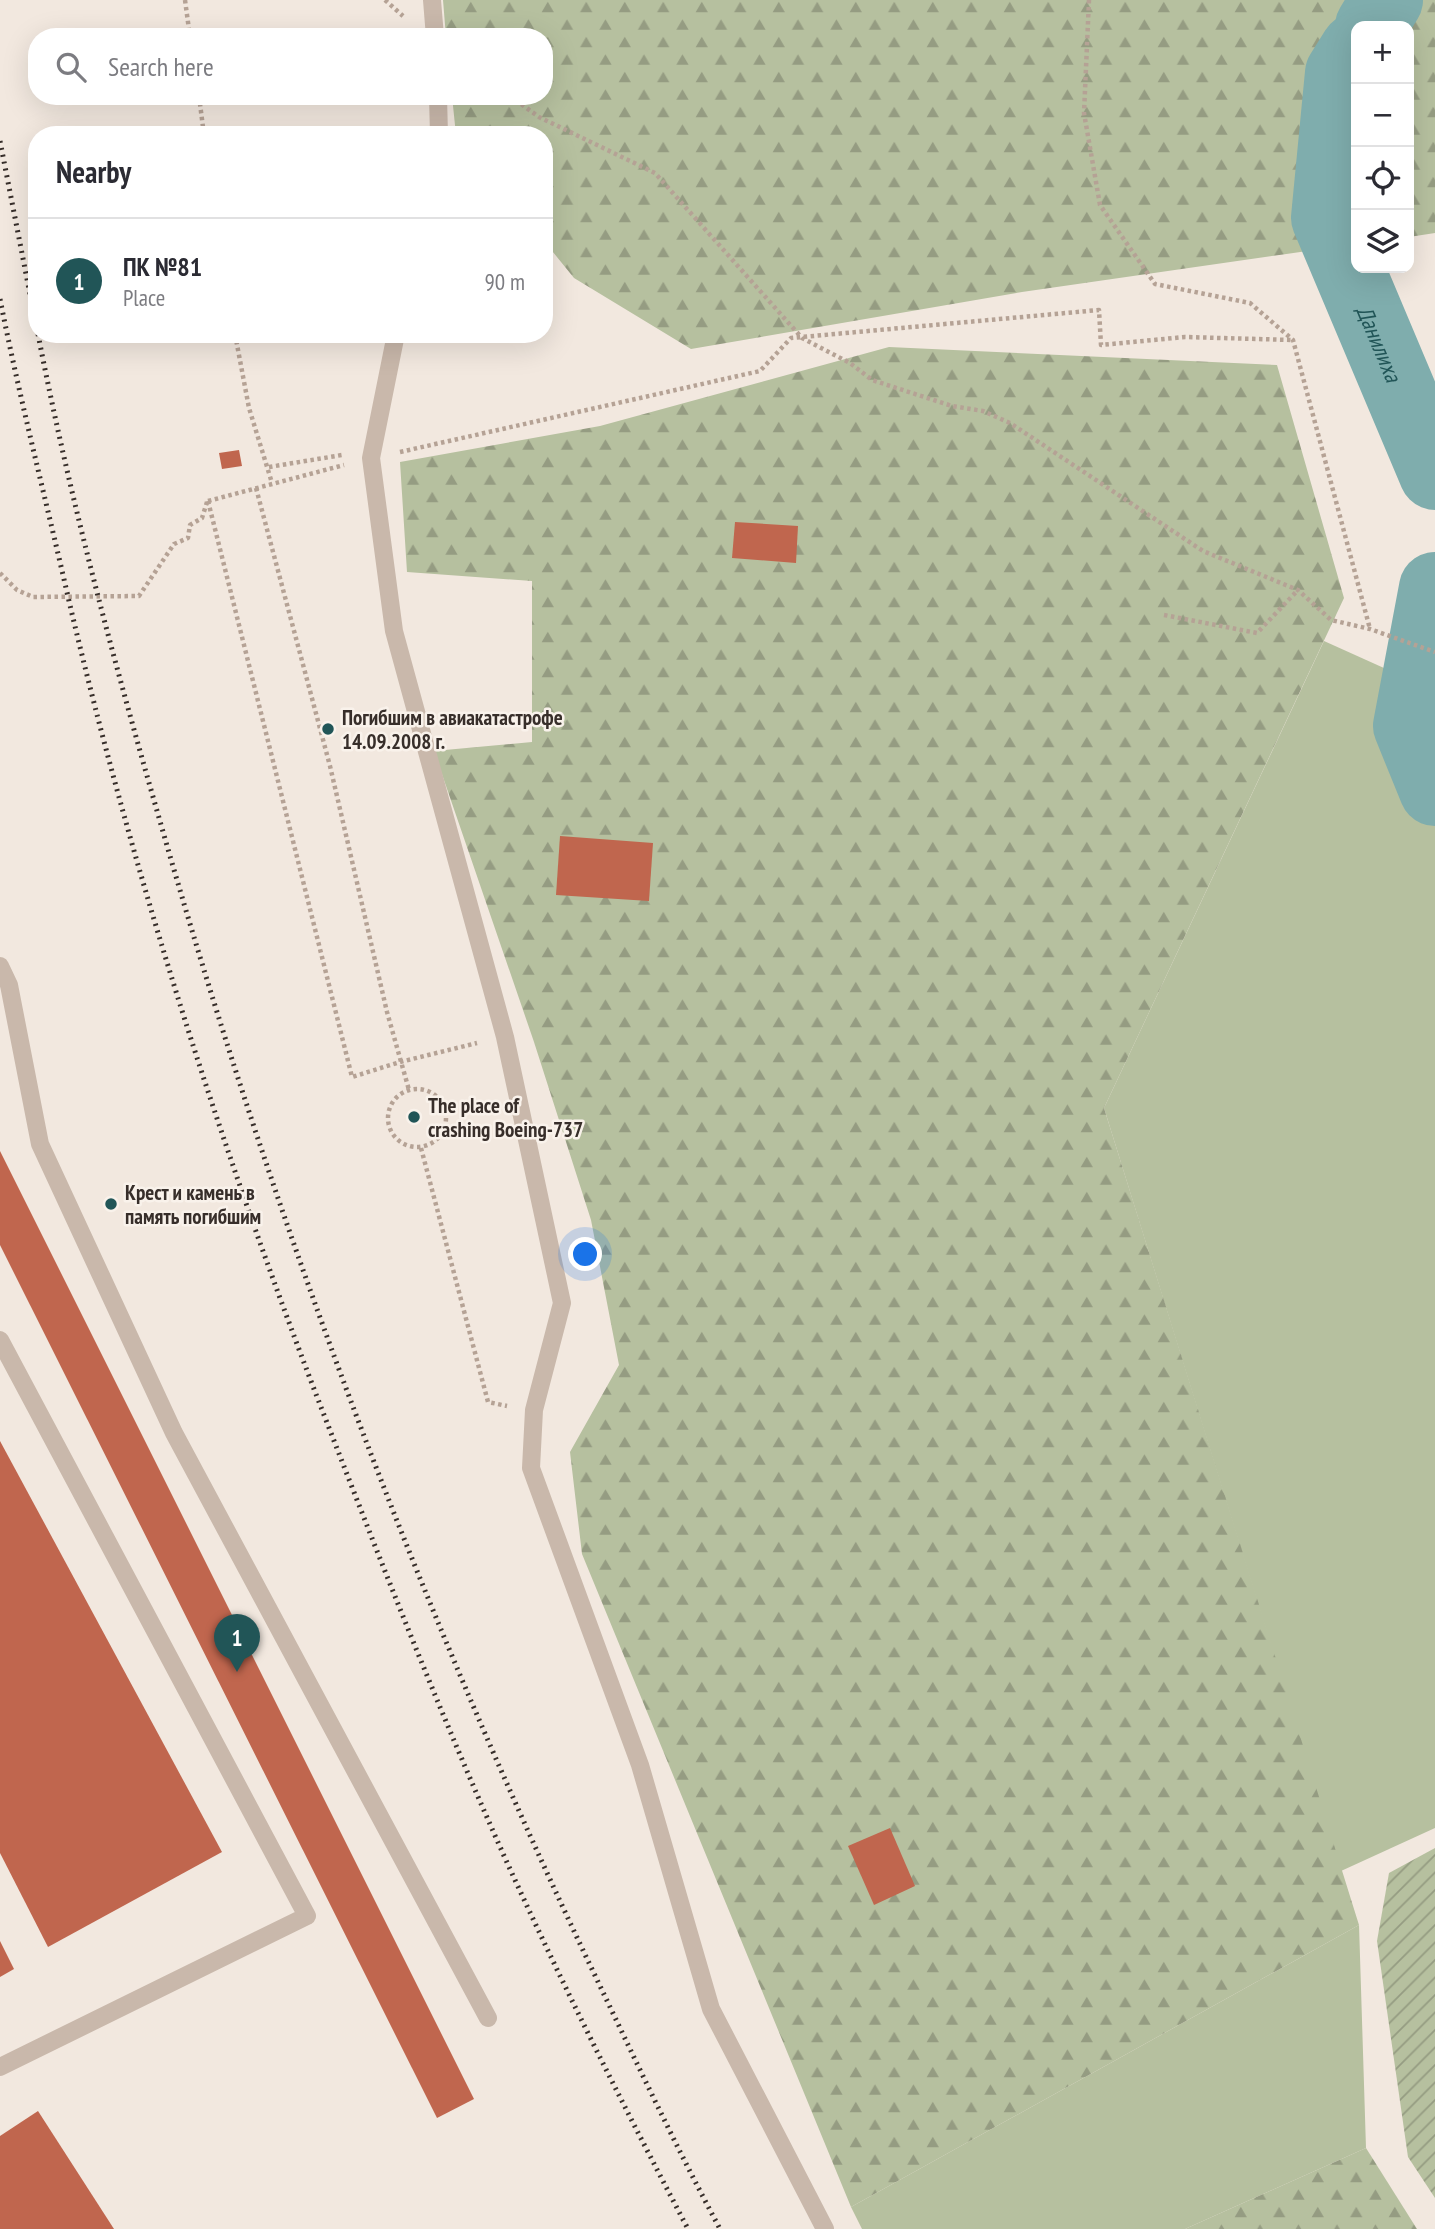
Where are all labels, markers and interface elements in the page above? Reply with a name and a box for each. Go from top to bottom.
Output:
map controls [1351,21,1414,273]
button: + [1351,21,1414,84]
search box [28,28,553,105]
icon: search [52,48,90,86]
text: Search here [108,50,214,83]
button: − [1351,84,1414,147]
button: locate [1351,147,1414,210]
text: Nearby [56,152,131,191]
button: layers [1351,210,1414,273]
text: ПК №81 [123,250,202,283]
text: 1 [74,267,85,296]
text: 90 m [484,267,525,296]
text: Place [123,283,165,312]
water label: Данилиха [1351,300,1409,387]
place label: Погибшим в авиакатастрофе 14.09.2008 г. [342,704,563,755]
marker: Погибшим в авиакатастрофе 14.09.2008 г. [320,721,336,737]
place label: The place of crashing Boeing-737 [428,1092,583,1143]
marker: The place of crashing Boeing-737 [406,1109,422,1125]
place label: Крест и камень в память погибшим [125,1179,261,1230]
marker: Крест и камень в память погибшим [103,1196,119,1212]
your location [568,1237,602,1271]
pin: 1 [214,1614,260,1672]

